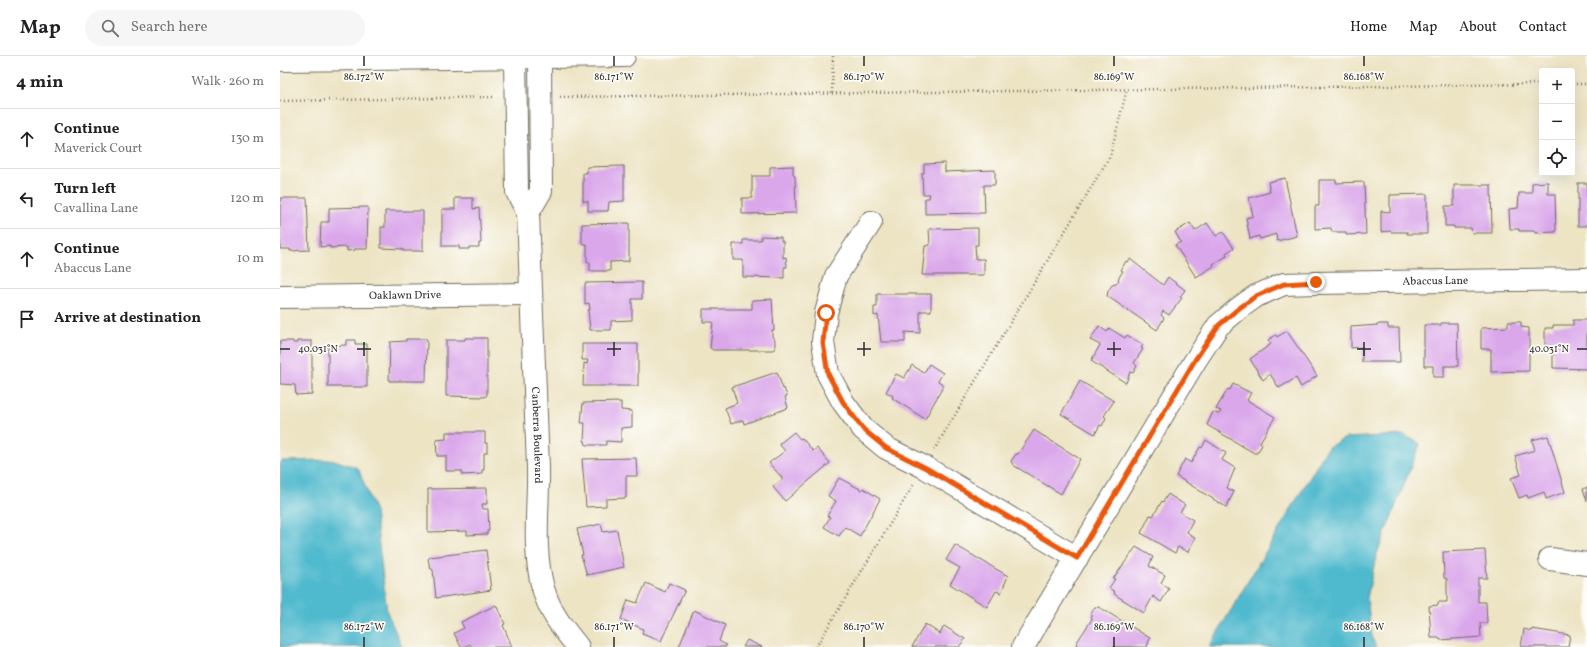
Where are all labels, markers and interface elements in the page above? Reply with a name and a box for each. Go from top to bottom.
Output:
search box [85,10,365,46]
text: Map [20,15,61,41]
icon: search [99,17,121,39]
text: Search here [131,17,208,38]
text: Home [1350,18,1387,37]
text: Map [1409,18,1437,37]
text: About [1459,18,1497,37]
text: Contact [1519,18,1567,37]
map controls [1539,68,1575,176]
button: + [1539,68,1575,104]
text: 86.172°W [344,70,384,84]
text: 86.171°W [594,70,634,84]
text: 86.170°W [844,70,884,84]
text: 86.169°W [1094,70,1134,84]
text: 86.168°W [1344,70,1384,84]
text: 4 min [16,71,63,94]
text: Walk · 260 m [191,73,264,91]
button: − [1539,104,1575,140]
text: Continue [54,119,119,140]
icon: ahead [16,128,38,150]
text: 130 m [231,130,264,148]
text: Maverick Court [54,140,142,158]
button: locate [1539,140,1575,176]
text: Turn left [54,179,116,200]
icon: left [16,188,38,210]
text: 120 m [230,190,264,208]
text: Cavallina Lane [54,200,138,218]
text: Continue [54,239,119,260]
icon: ahead [16,248,38,270]
text: 10 m [237,250,264,268]
text: Abaccus Lane [54,260,132,278]
route end [1307,273,1325,291]
street label: Abaccus Lane [1402,273,1468,289]
street label: Oaklawn Drive [369,288,441,303]
route start [817,304,835,322]
icon: arrive [16,308,38,330]
text: Arrive at destination [54,308,201,329]
text: 40.031°N [298,342,339,356]
text: 40.031°N [1529,342,1570,356]
street label: Canberra Boulevard [527,386,546,484]
text: 86.172°W [344,620,384,634]
text: 86.171°W [594,620,634,634]
text: 86.170°W [844,620,884,634]
text: 86.169°W [1094,620,1134,634]
text: 86.168°W [1344,620,1384,634]

